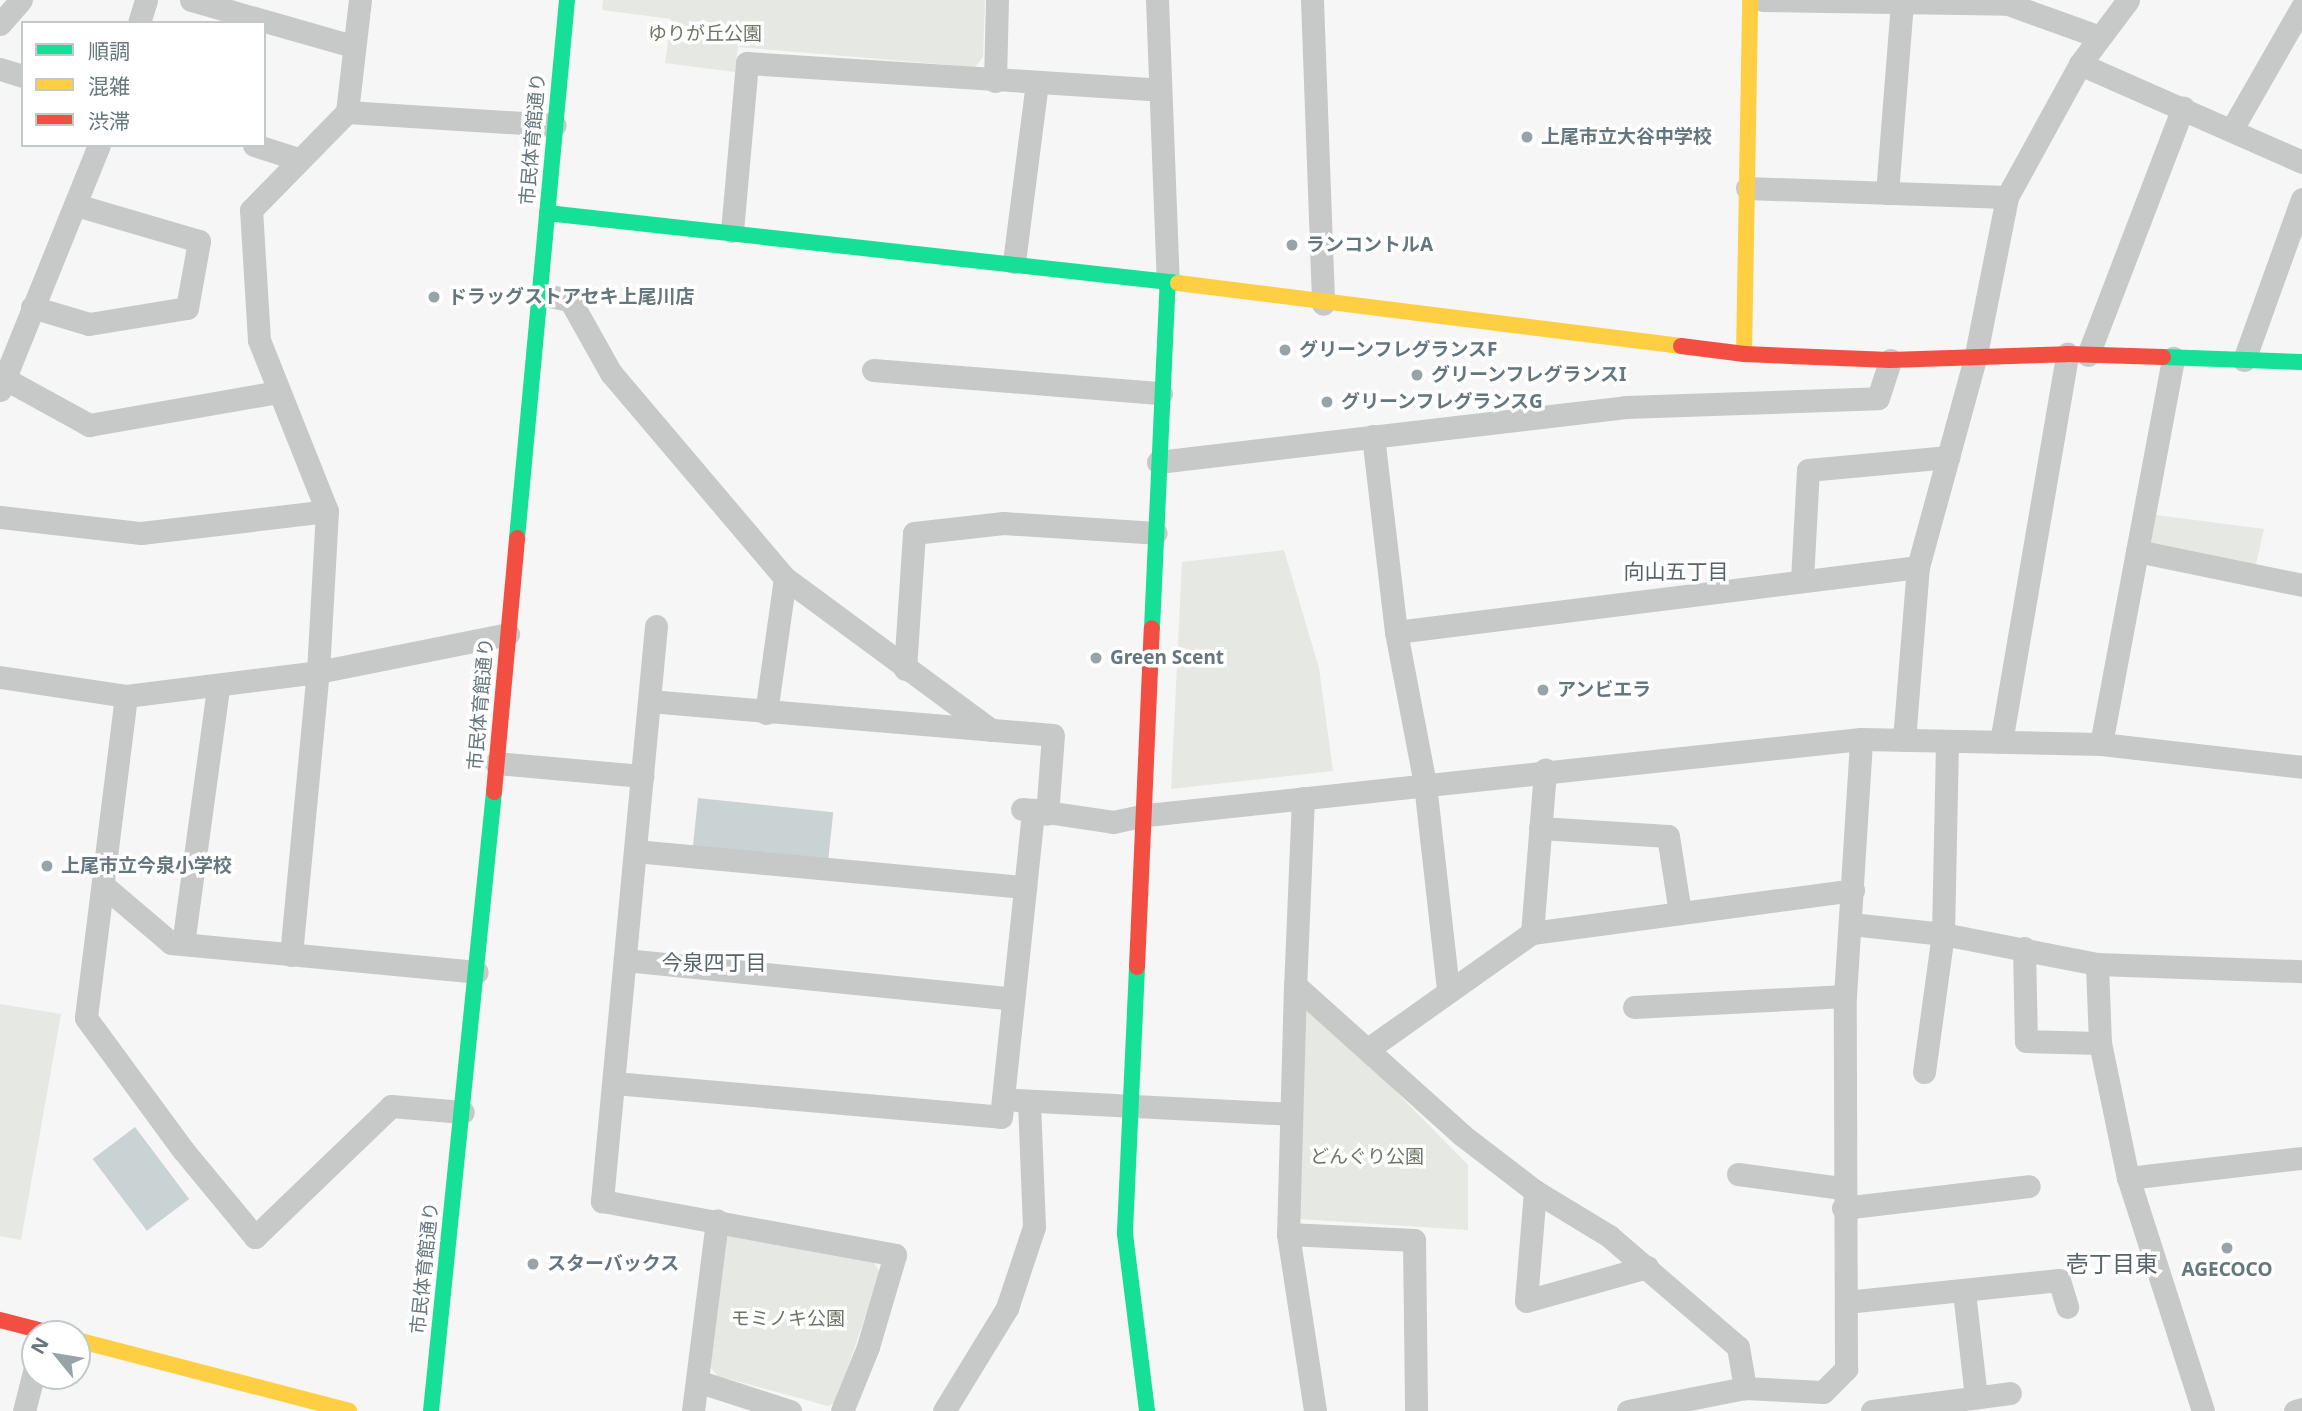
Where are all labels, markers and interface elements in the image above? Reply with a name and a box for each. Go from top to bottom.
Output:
legend [21,21,266,147]
park label: ゆりが丘公園 [648,23,762,45]
text: 順調 [88,37,130,65]
text: 混雑 [88,72,130,100]
street label: 市民体育館通り [516,72,550,206]
text: 渋滞 [88,107,130,135]
place label: 上尾市立大谷中学校 [1541,126,1712,148]
marker: 上尾市立大谷中学校 [1519,129,1535,145]
place label: ランコントルA [1306,234,1433,256]
marker: ランコントルA [1284,237,1300,253]
place label: ドラッグストアセキ上尾川店 [448,286,695,308]
marker: ドラッグストアセキ上尾川店 [426,289,442,305]
place label: グリーンフレグランスF [1299,339,1499,361]
marker: グリーンフレグランスF [1277,342,1293,358]
place label: グリーンフレグランスI [1431,364,1628,386]
marker: グリーンフレグランスI [1409,367,1425,383]
place label: グリーンフレグランスG [1341,391,1545,413]
marker: グリーンフレグランスG [1319,394,1335,410]
district label: 向山五丁目 [1624,558,1728,584]
street label: 市民体育館通り [464,637,498,771]
place label: Green Scent [1110,647,1224,669]
marker: Green Scent [1088,650,1104,666]
place label: アンビエラ [1557,679,1652,701]
marker: アンビエラ [1535,682,1551,698]
place label: 上尾市立今泉小学校 [61,855,232,877]
marker: 上尾市立今泉小学校 [39,858,55,874]
district label: 今泉四丁目 [662,949,766,975]
park label: どんぐり公園 [1310,1146,1424,1168]
street label: 市民体育館通り [407,1201,443,1335]
marker: AGECOCO [2219,1240,2235,1256]
district label: 壱丁目東 [2066,1249,2158,1277]
place label: スターバックス [547,1253,680,1275]
marker: スターバックス [525,1256,541,1272]
place label: AGECOCO [2182,1259,2272,1281]
park label: モミノキ公園 [731,1308,845,1330]
north arrow [21,1320,91,1390]
text: N [24,1332,55,1359]

